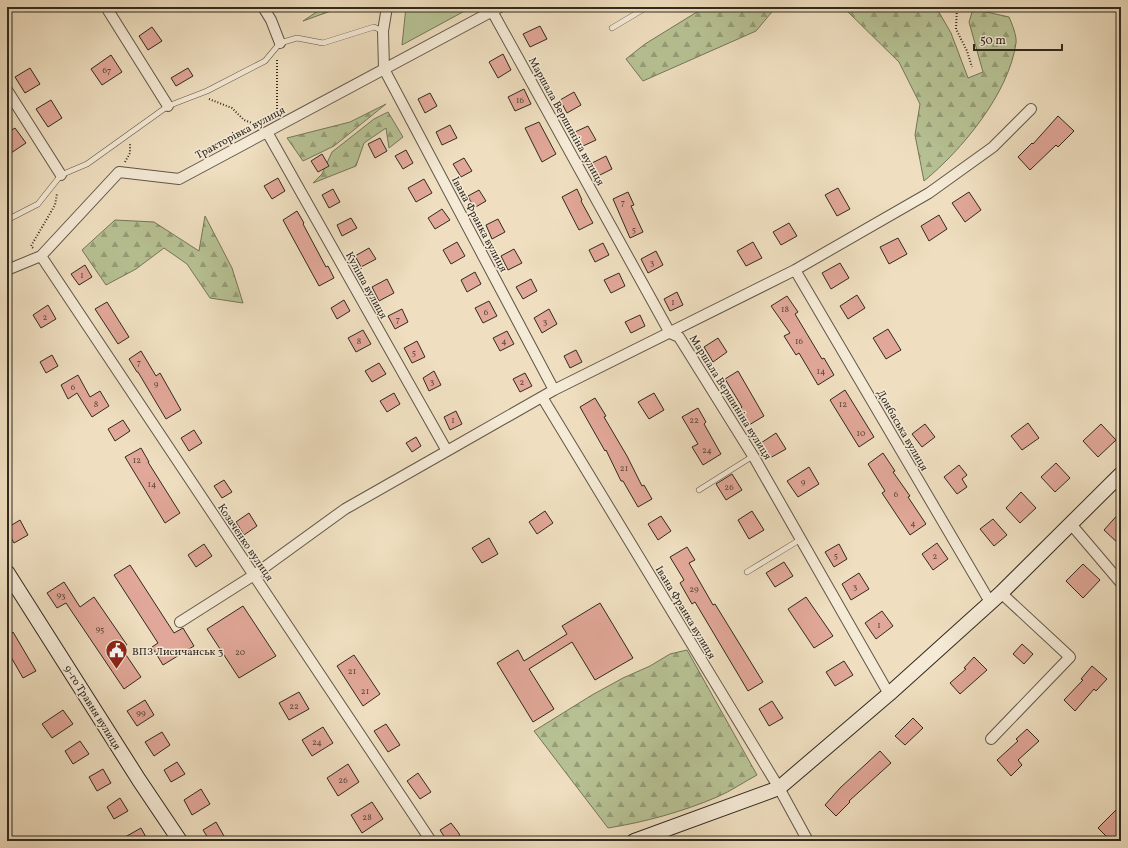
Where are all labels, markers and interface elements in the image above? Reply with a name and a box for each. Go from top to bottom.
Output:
scale bar [974,26,1062,52]
text: 50 m [980,33,1006,49]
street label: Маршала Вершиніна вулиця [524,55,607,189]
house number: 67 [103,64,111,77]
house number: 16 [516,94,524,107]
street label: Тракторівка вулиця [193,103,288,163]
street label: Івана Франка вулиця [447,174,510,275]
house number: 7 [621,196,625,209]
house number: 5 [632,223,636,236]
street label: Куліша вулиця [341,250,390,322]
house number: 3 [650,256,655,269]
house number: 1 [80,269,84,282]
house number: 1 [671,296,675,309]
house number: 18 [781,303,789,316]
house number: 6 [484,306,489,319]
house number: 2 [43,311,48,324]
house number: 7 [396,313,400,326]
house number: 3 [543,315,548,328]
street label: Маршала Вершиніна вулиця [685,333,775,463]
house number: 8 [357,335,362,348]
house number: 4 [501,335,507,348]
house number: 16 [795,335,803,348]
house number: 5 [412,346,416,359]
house number: 7 [137,356,141,369]
house number: 14 [817,365,825,378]
house number: 3 [430,375,435,388]
house number: 2 [520,376,525,389]
house number: 9 [154,378,159,391]
house number: 6 [71,381,76,394]
street label: Донбаська вулиця [872,387,931,474]
house number: 8 [94,398,99,411]
house number: 12 [839,398,847,411]
house number: 1 [451,414,455,427]
house number: 22 [689,414,699,427]
house number: 10 [857,427,866,440]
house number: 24 [702,444,712,457]
house number: 12 [133,454,141,467]
house number: 21 [620,462,628,475]
house number: 9 [801,476,806,489]
house number: 14 [148,478,156,491]
house number: 26 [724,481,734,494]
house number: 6 [894,488,899,501]
street label: Козаченко вулиця [213,501,276,585]
house number: 4 [910,517,916,530]
house number: 5 [834,549,838,562]
house number: 2 [933,550,938,563]
street label: Івана Франка вулиця [651,563,719,662]
house number: 3 [853,580,858,593]
house number: 29 [689,583,699,596]
house number: 93 [56,589,66,602]
house number: 1 [877,619,881,632]
house number: 95 [96,623,104,636]
public building icon: ВПЗ Лисичанськ 3 [104,638,130,671]
place label: ВПЗ Лисичанськ 3 [132,645,224,660]
house number: 20 [235,646,246,659]
street label: 9-го Травня вулиця [60,663,124,753]
house number: 21 [348,665,356,678]
house number: 21 [361,685,369,698]
house number: 22 [289,700,299,713]
house number: 99 [136,707,146,720]
house number: 24 [312,736,322,749]
house number: 26 [338,774,348,787]
house number: 28 [362,811,372,824]

